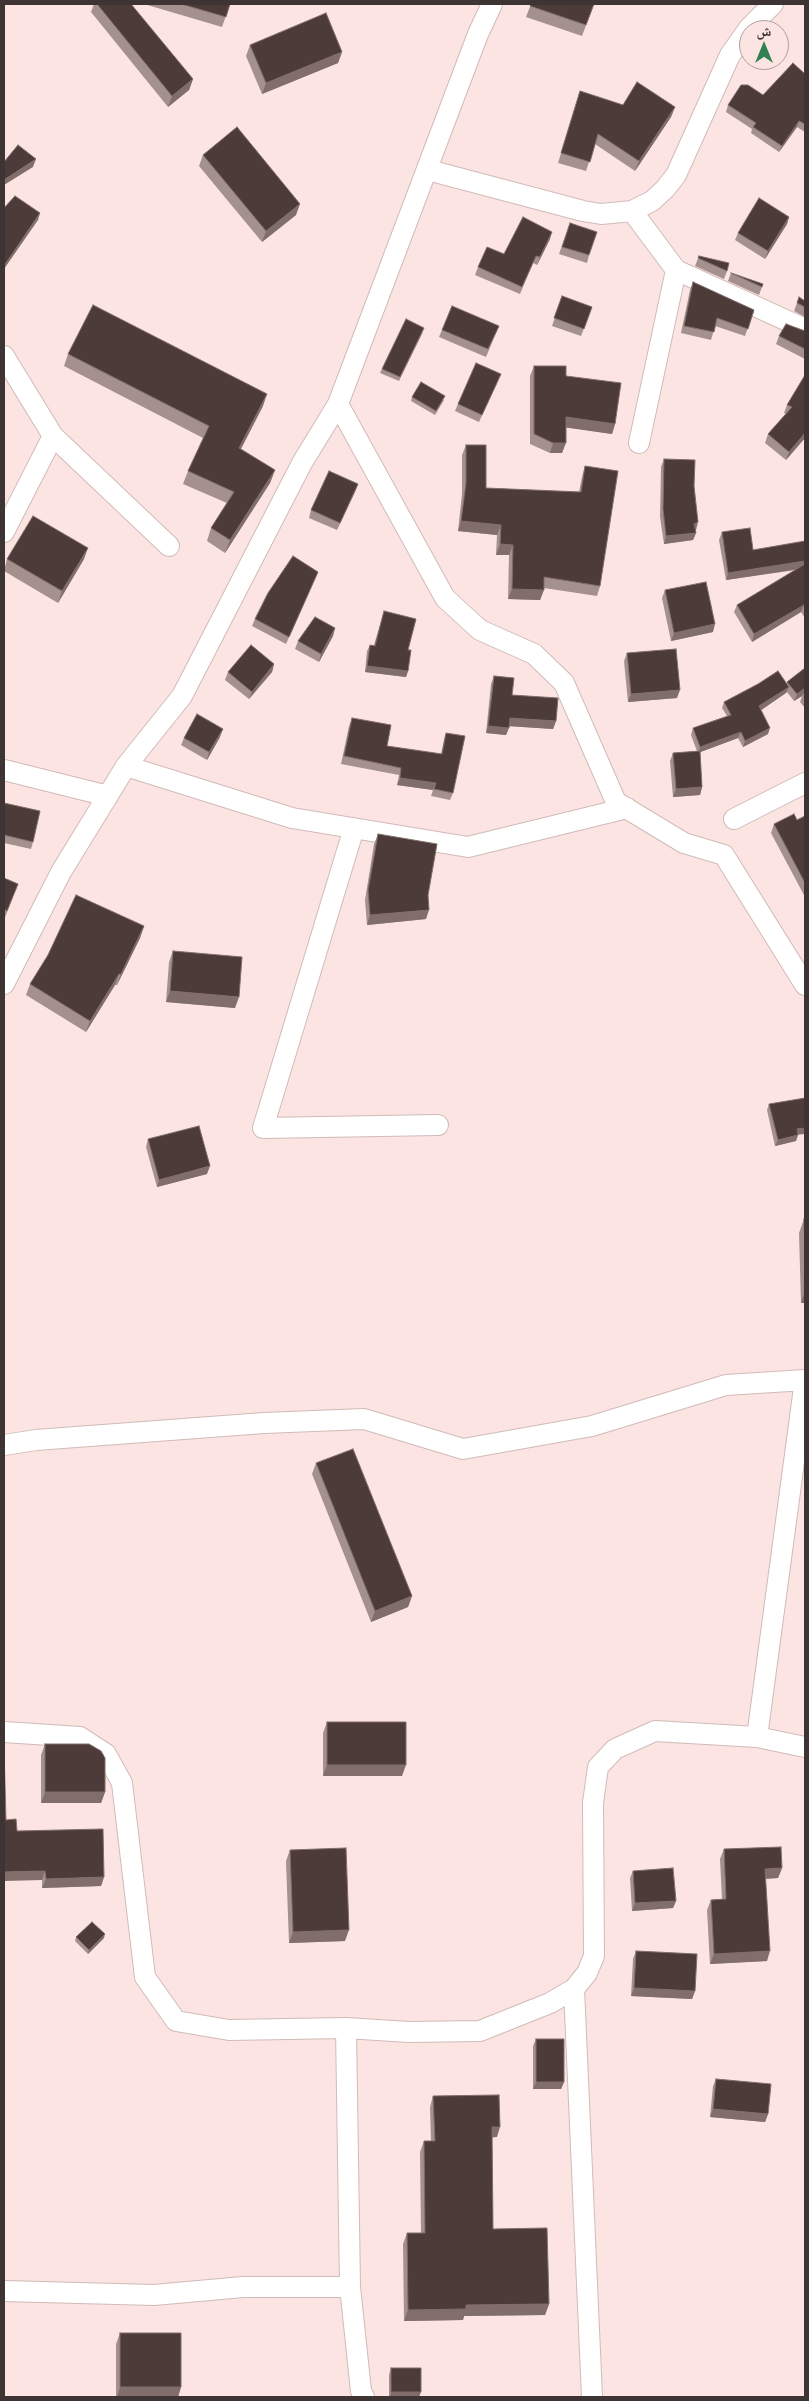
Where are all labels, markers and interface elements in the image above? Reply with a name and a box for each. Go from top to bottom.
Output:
north arrow [739,20,789,70]
text: ش [757,22,771,40]

